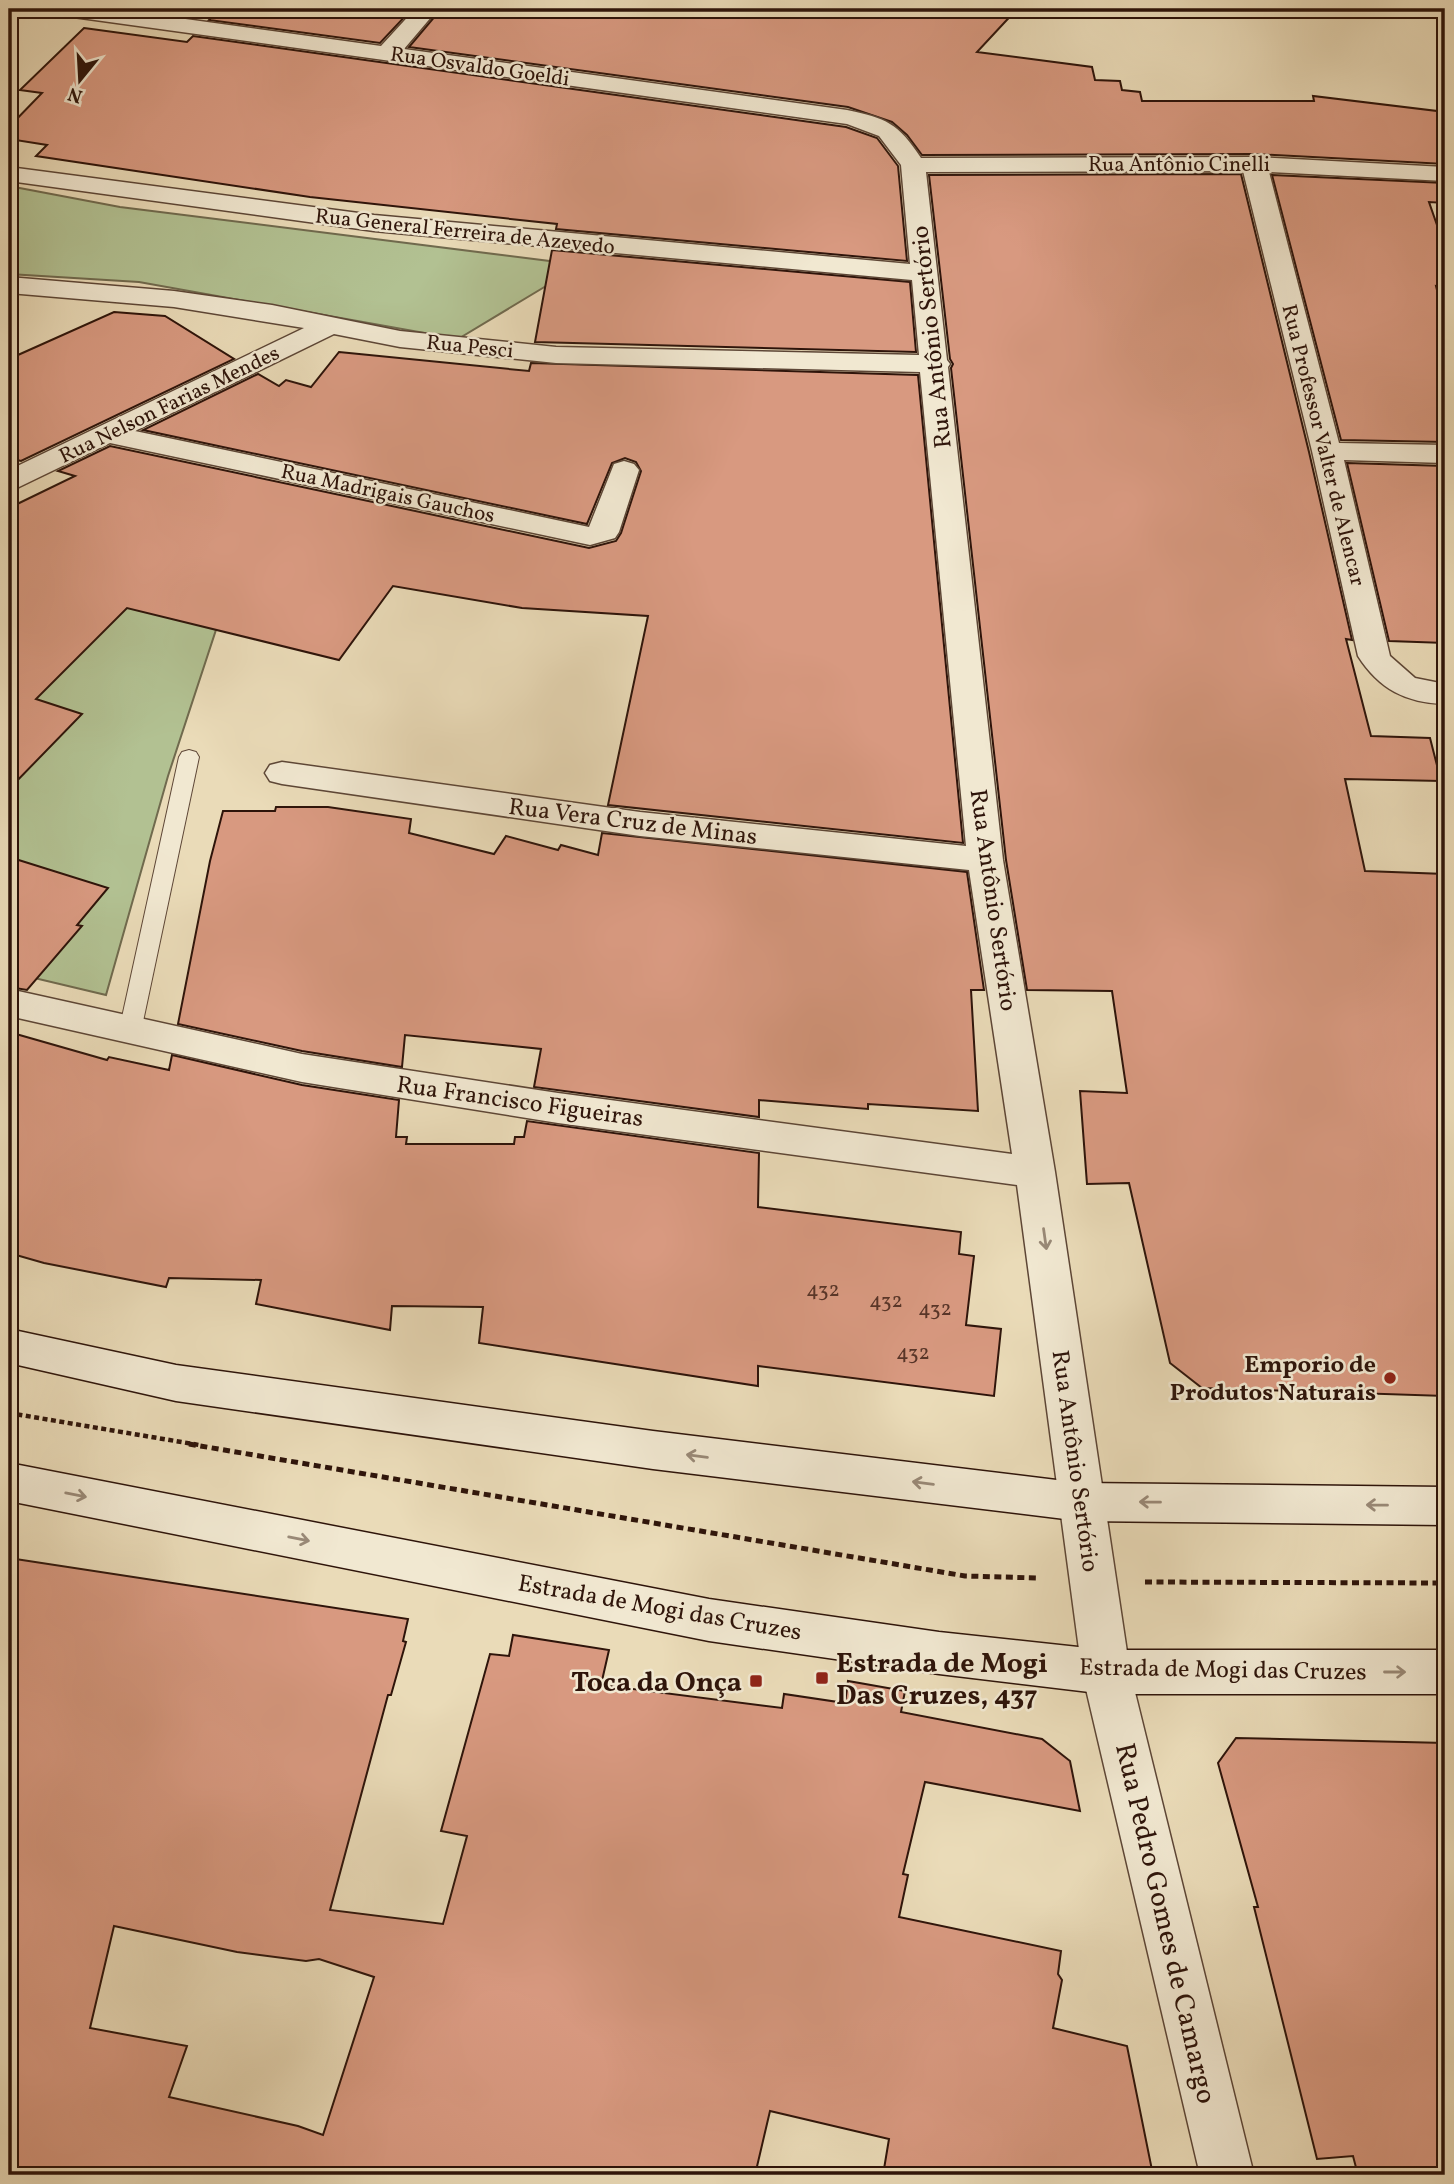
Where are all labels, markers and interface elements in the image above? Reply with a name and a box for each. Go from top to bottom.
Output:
street label: Rua Osvaldo Goeldi [388,41,571,94]
north arrow [46,46,116,116]
text: N [65,80,86,109]
street label: Rua Antônio Cinelli [1088,151,1270,180]
street label: Rua General Ferreira de Azevedo [313,202,616,263]
street label: Rua Antônio Sertório [904,224,962,450]
street label: Rua Professor Valter de Alencar [1273,302,1372,589]
street label: Rua Pesci [425,329,515,366]
street label: Rua Nelson Farias Mendes [55,339,285,471]
street label: Rua Madrigais Gauchos [278,458,497,531]
street label: Rua Antônio Sertório [960,787,1024,1013]
street label: Rua Vera Cruz de Minas [506,791,759,855]
street label: Rua Francisco Figueiras [394,1069,645,1137]
one-way arrow [1038,1228,1051,1250]
house number: 432 [806,1276,840,1305]
house number: 432 [869,1287,903,1316]
house number: 432 [918,1295,952,1324]
house number: 432 [896,1339,930,1368]
street label: Rua Antônio Sertório [1042,1348,1106,1574]
place label: Emporio de Produtos Naturais [1170,1349,1376,1411]
marker: Emporio de Produtos Naturais [1382,1370,1398,1386]
one-way arrow [686,1449,709,1462]
one-way arrow [912,1477,935,1490]
one-way arrow [64,1489,87,1503]
one-way arrow [1138,1496,1161,1509]
one-way arrow [1366,1498,1389,1512]
one-way arrow [287,1533,310,1547]
street label: Estrada de Mogi das Cruzes [515,1567,804,1651]
place label: Estrada de Mogi Das Cruzes, 437 [836,1645,1048,1716]
street label: Estrada de Mogi das Cruzes [1079,1651,1367,1691]
place label: Toca da Onça [571,1664,742,1703]
one-way arrow [1383,1665,1406,1679]
marker: Estrada de Mogi Das Cruzes, 437 [814,1670,830,1686]
marker: Toca da Onça [748,1673,764,1689]
street label: Rua Pedro Gomes de Camargo [1104,1739,1225,2108]

